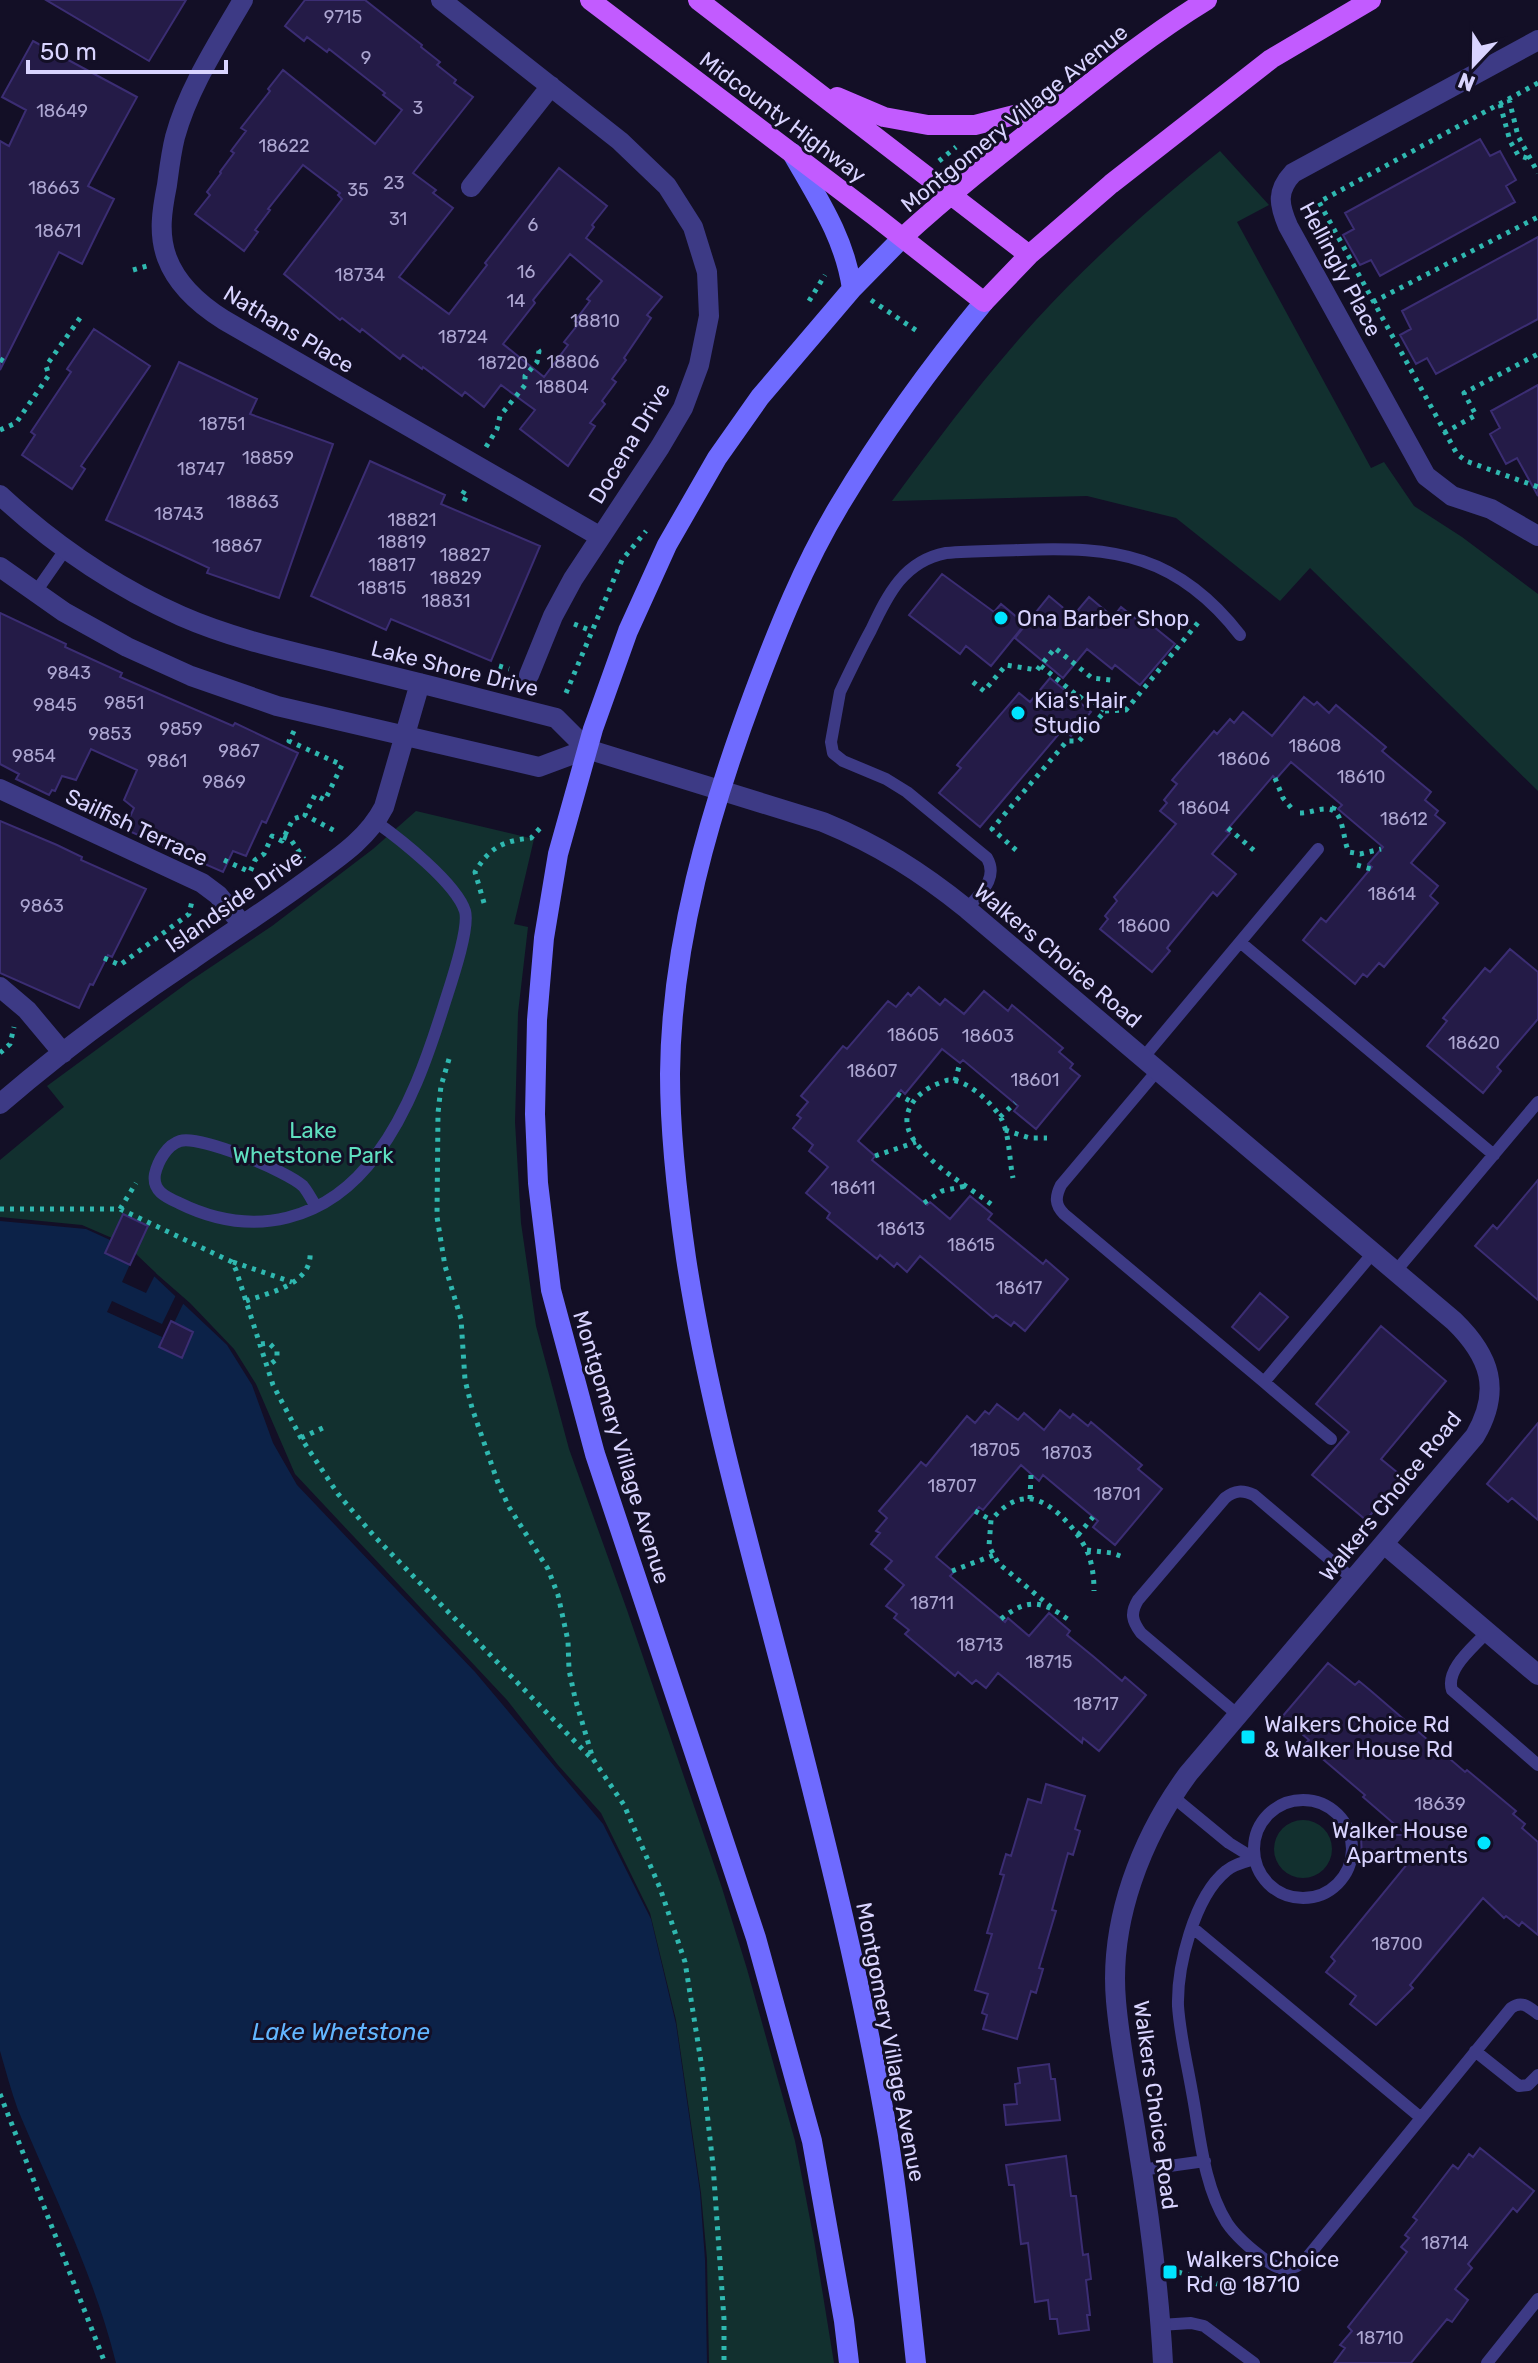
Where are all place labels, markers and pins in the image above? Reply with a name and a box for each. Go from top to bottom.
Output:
place label: Ona Barber Shop [1017,605,1189,632]
marker: Ona Barber Shop [992,609,1010,627]
place label: Kia's Hair Studio [1034,687,1127,739]
marker: Kia's Hair Studio [1009,704,1027,722]
place label: Walkers Choice Rd & Walker House Rd [1264,1711,1453,1763]
marker: Walkers Choice Rd & Walker House Rd [1239,1728,1257,1746]
place label: Walker House Apartments [1332,1817,1468,1869]
marker: Walker House Apartments [1475,1834,1493,1852]
place label: Walkers Choice Rd @ 18710 [1186,2246,1339,2298]
marker: Walkers Choice Rd @ 18710 [1161,2263,1179,2281]

